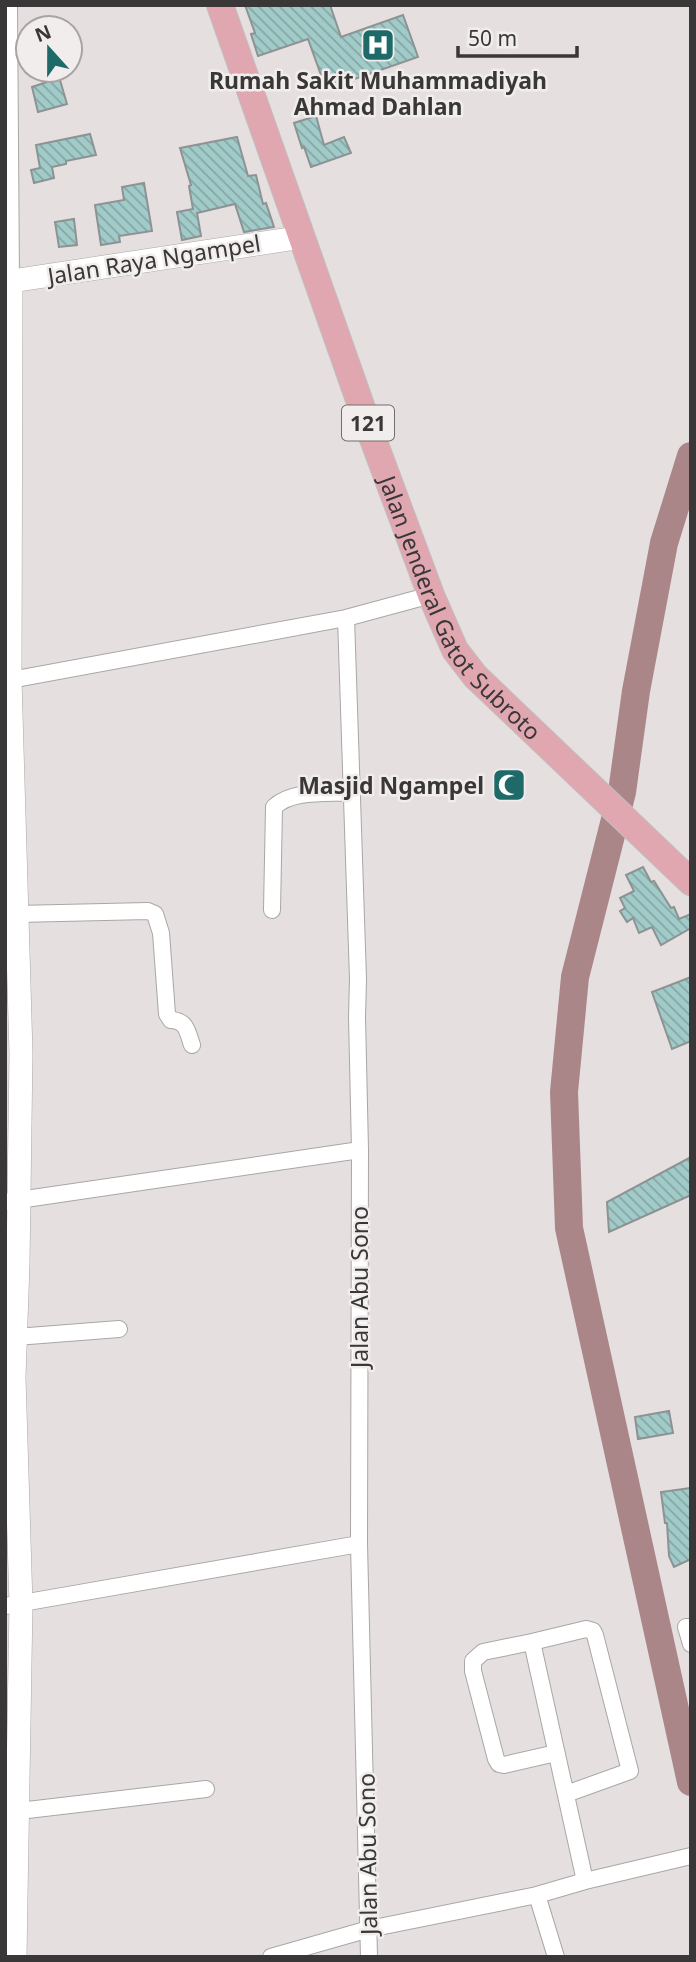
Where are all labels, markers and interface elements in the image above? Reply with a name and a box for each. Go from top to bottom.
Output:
north arrow [14,14,84,84]
scale bar [458,14,577,58]
text: N [31,18,55,48]
text: 50 m [468,24,517,52]
hospital icon: Rumah Sakit Muhammadiyah Ahmad Dahlan [359,26,397,64]
place label: Rumah Sakit Muhammadiyah Ahmad Dahlan [209,64,547,122]
street label: Jalan Raya Ngampel [43,226,263,292]
road number: 121 [342,406,394,440]
street label: Jalan Jenderal Gatot Subroto [371,469,548,747]
mosque icon: Masjid Ngampel [490,766,528,804]
place label: Masjid Ngampel [298,769,484,801]
street label: Jalan Abu Sono [343,1206,375,1370]
street label: Jalan Abu Sono [350,1773,384,1937]

